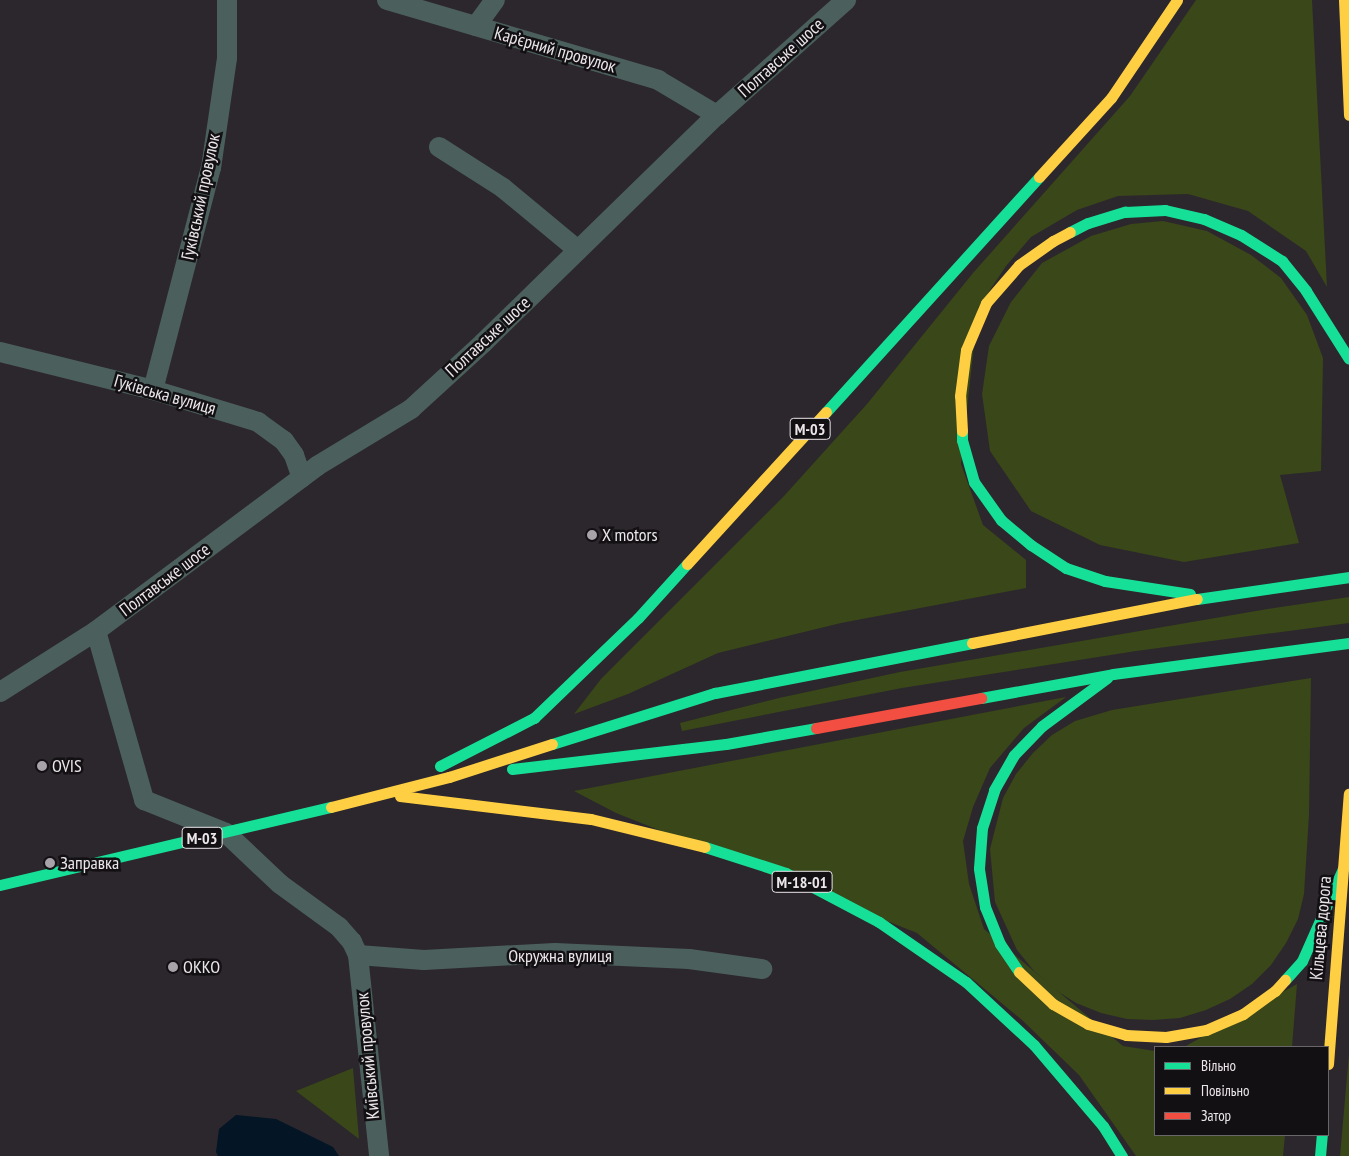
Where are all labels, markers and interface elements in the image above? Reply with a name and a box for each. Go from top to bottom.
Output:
street label: Полтавське шосе [734,14,828,102]
street label: Кар’єрний провулок [492,22,618,78]
street label: Гуківський провулок [177,132,225,262]
street label: Полтавське шосе [441,292,535,382]
street label: Гуківська вулиця [112,370,218,420]
road number: М-03 [789,416,831,442]
place label: Х motors [602,524,658,546]
marker: Х motors [586,529,598,541]
street label: Полтавське шосе [115,539,215,621]
place label: OVIS [52,755,82,777]
marker: OVIS [36,760,48,772]
road number: М-03 [181,824,223,851]
place label: Заправка [60,852,119,874]
marker: Заправка [44,857,56,869]
road number: М-18-01 [771,869,833,896]
street label: Кільцева дорога [1306,875,1336,981]
street label: Окружна вулиця [508,945,612,967]
place label: ОККО [183,956,220,978]
marker: ОККО [167,961,179,973]
street label: Київський провулок [352,992,384,1120]
legend [1154,1046,1329,1136]
text: Вільно [1201,1056,1236,1075]
text: Повільно [1201,1081,1249,1100]
text: Затор [1201,1106,1231,1125]

